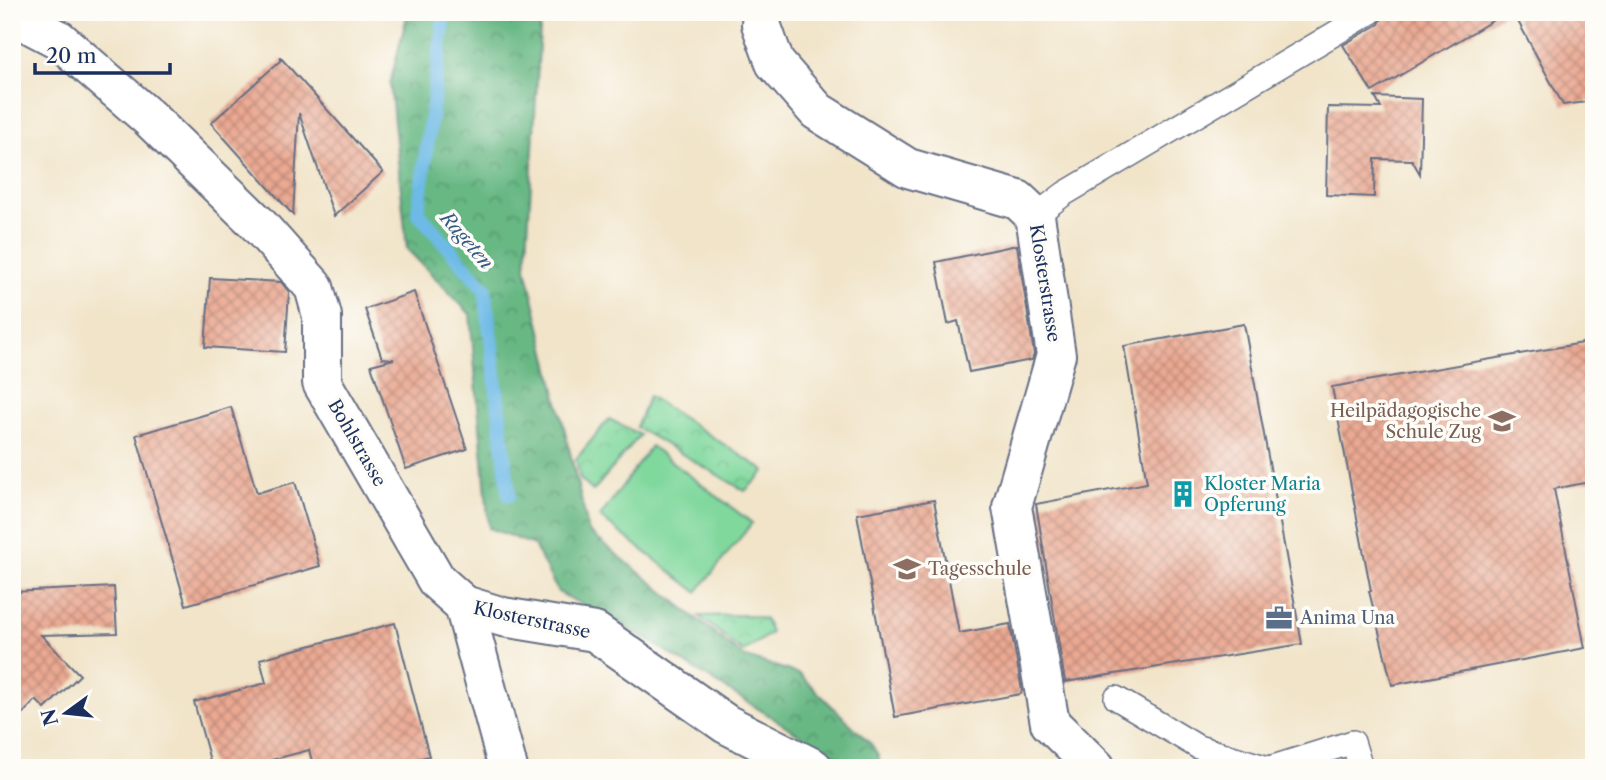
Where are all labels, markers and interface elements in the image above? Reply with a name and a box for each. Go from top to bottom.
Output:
scale bar [35,32,170,76]
text: 20 m [46,43,97,68]
water label: Rageten [434,205,498,274]
street label: Klosterstrasse [1025,223,1065,343]
street label: Bohlstrasse [323,395,391,491]
place label: Heilpädagogische Schule Zug [1330,400,1481,443]
school or university icon: Heilpädagogische Schule Zug [1487,406,1517,436]
place label: Kloster Maria Opferung [1204,473,1321,516]
building icon: Kloster Maria Opferung [1168,479,1198,509]
school or university icon: Tagesschule [892,554,922,584]
place label: Tagesschule [928,558,1032,580]
street label: Klosterstrasse [472,597,592,643]
office icon: Anima Una [1264,603,1294,633]
place label: Anima Una [1299,607,1396,629]
north arrow [32,678,102,748]
text: N [37,706,63,728]

